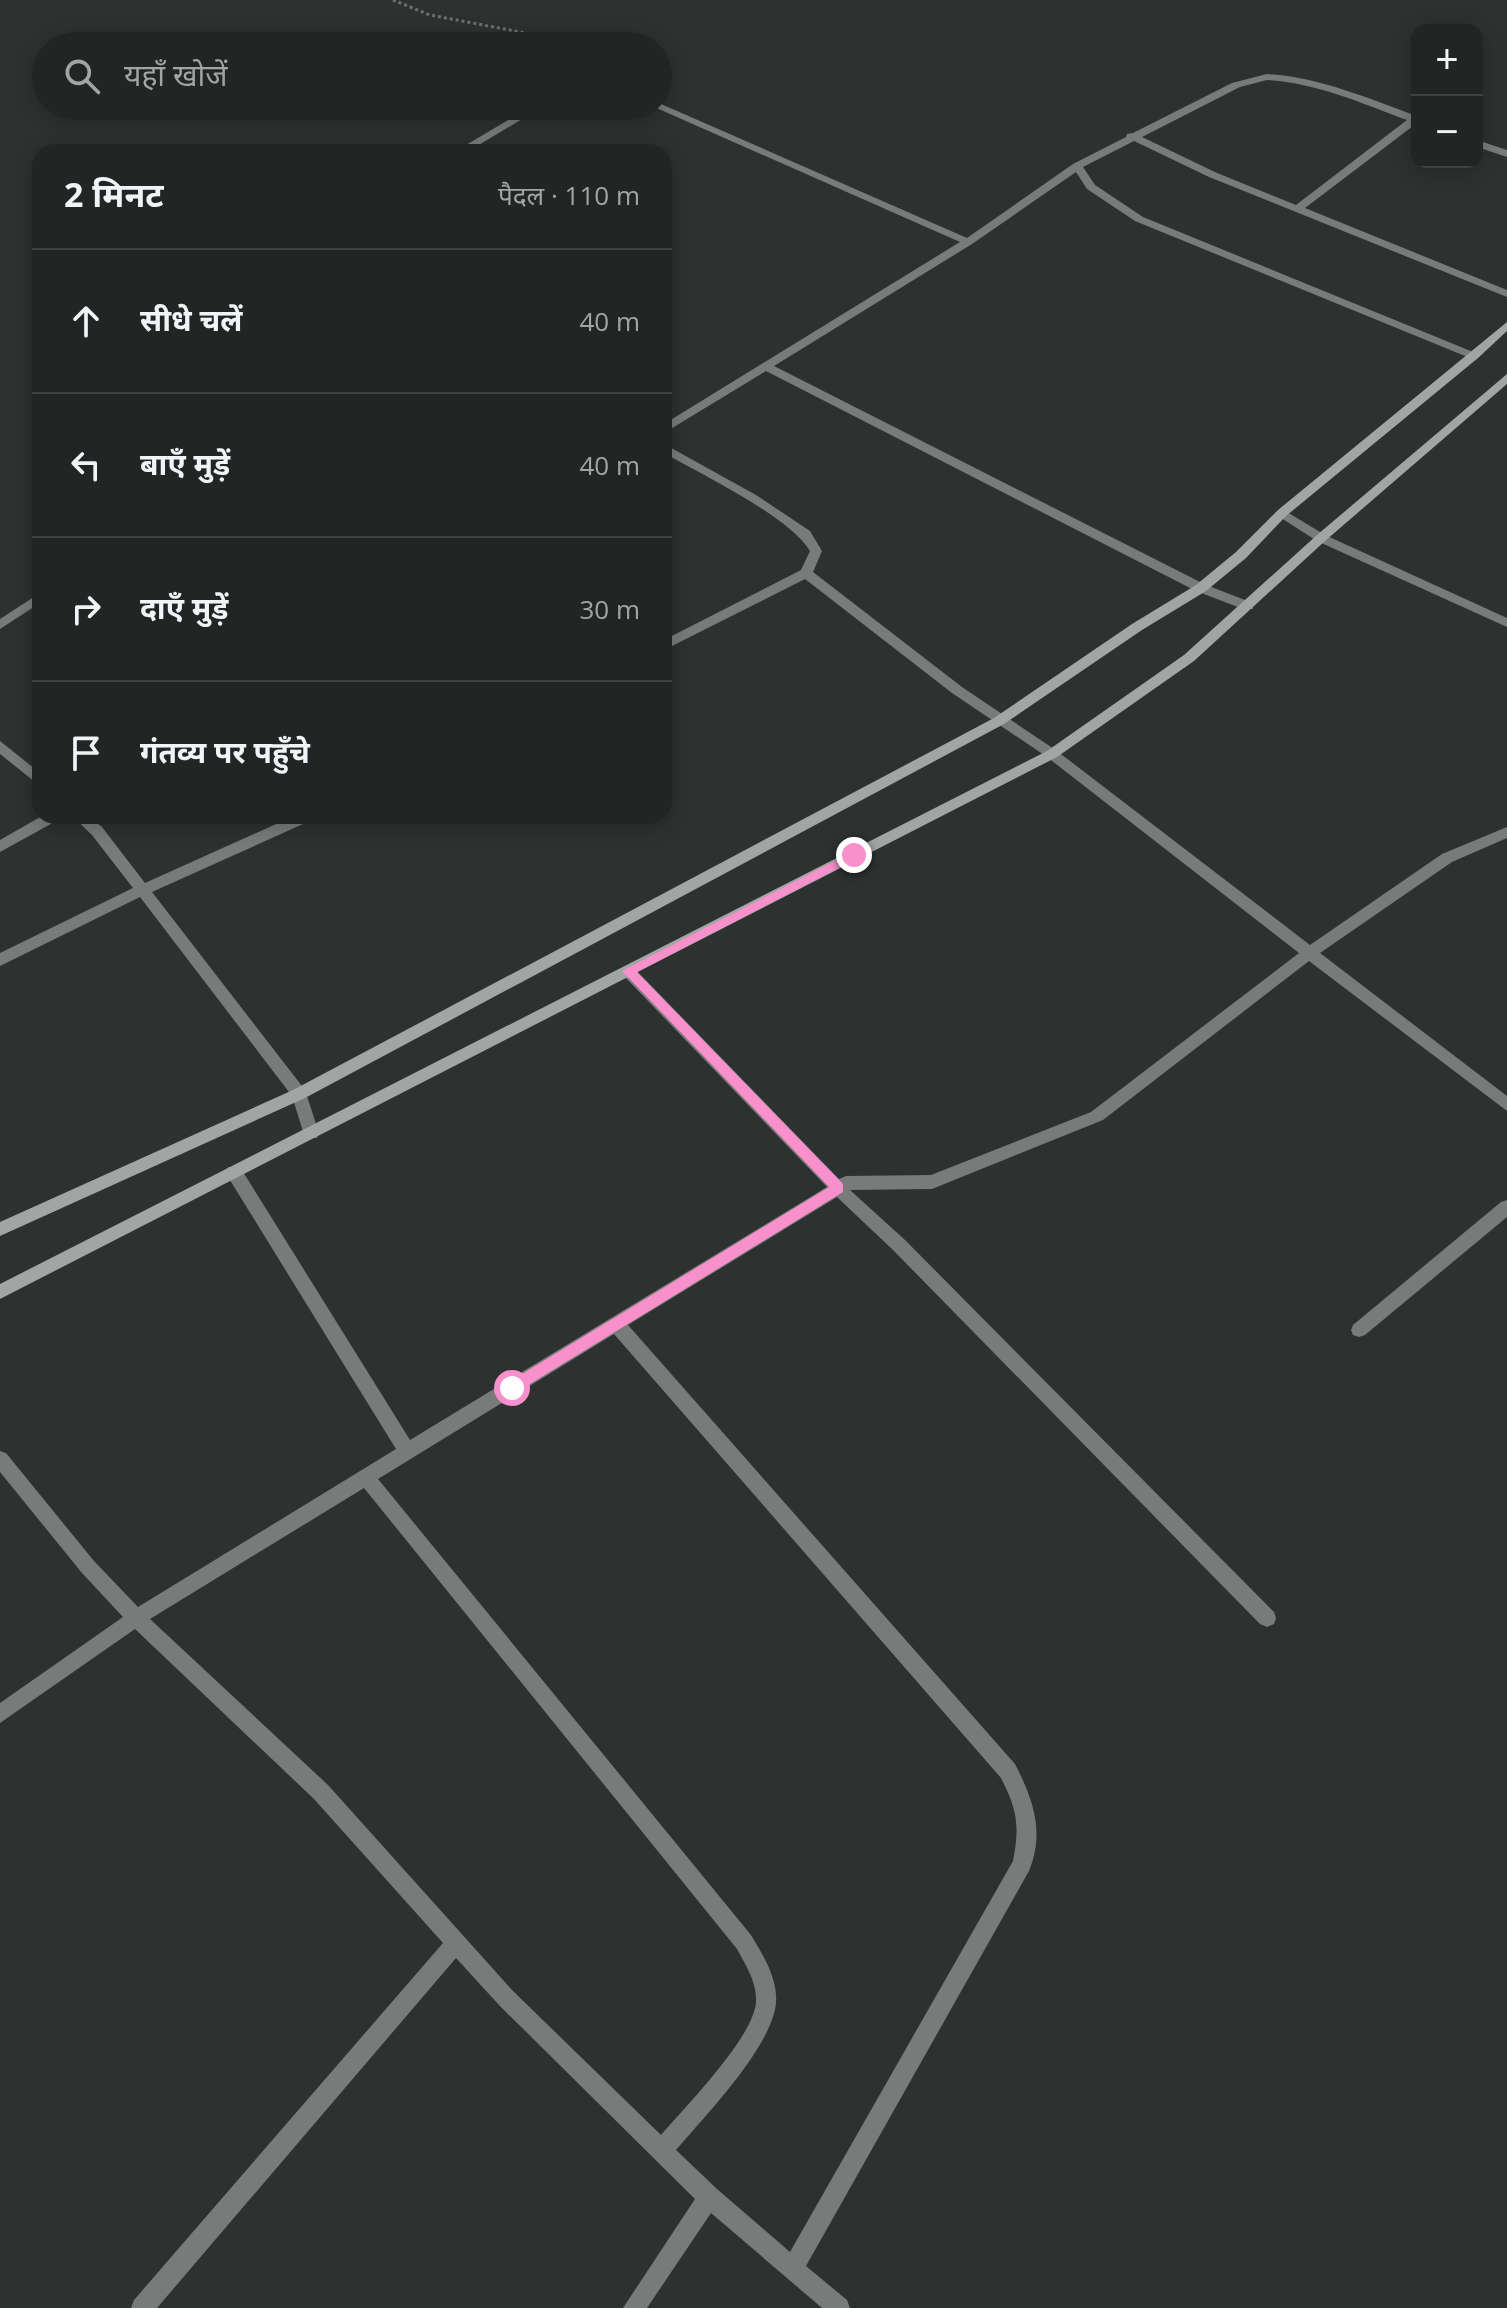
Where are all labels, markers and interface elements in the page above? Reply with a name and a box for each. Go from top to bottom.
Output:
map controls [1411,24,1483,168]
button: + [1411,24,1483,96]
search box [32,32,672,120]
icon: search [60,54,104,98]
text: यहाँ खोजें [124,54,227,95]
button: − [1411,96,1483,168]
text: 2 मिनट [64,171,164,217]
text: पैदल · 110 m [498,177,640,213]
icon: ahead [64,299,108,343]
text: सीधे चलें [140,299,242,340]
text: 40 m [579,303,640,339]
icon: left [64,443,108,487]
text: बाएँ मुड़ें [140,443,230,484]
text: 40 m [579,447,640,483]
icon: right [64,587,108,631]
text: दाएँ मुड़ें [140,587,228,628]
text: 30 m [579,591,640,627]
icon: arrive [64,731,108,775]
text: गंतव्य पर पहुँचे [140,731,310,772]
route end [836,837,872,873]
route start [494,1370,530,1406]

